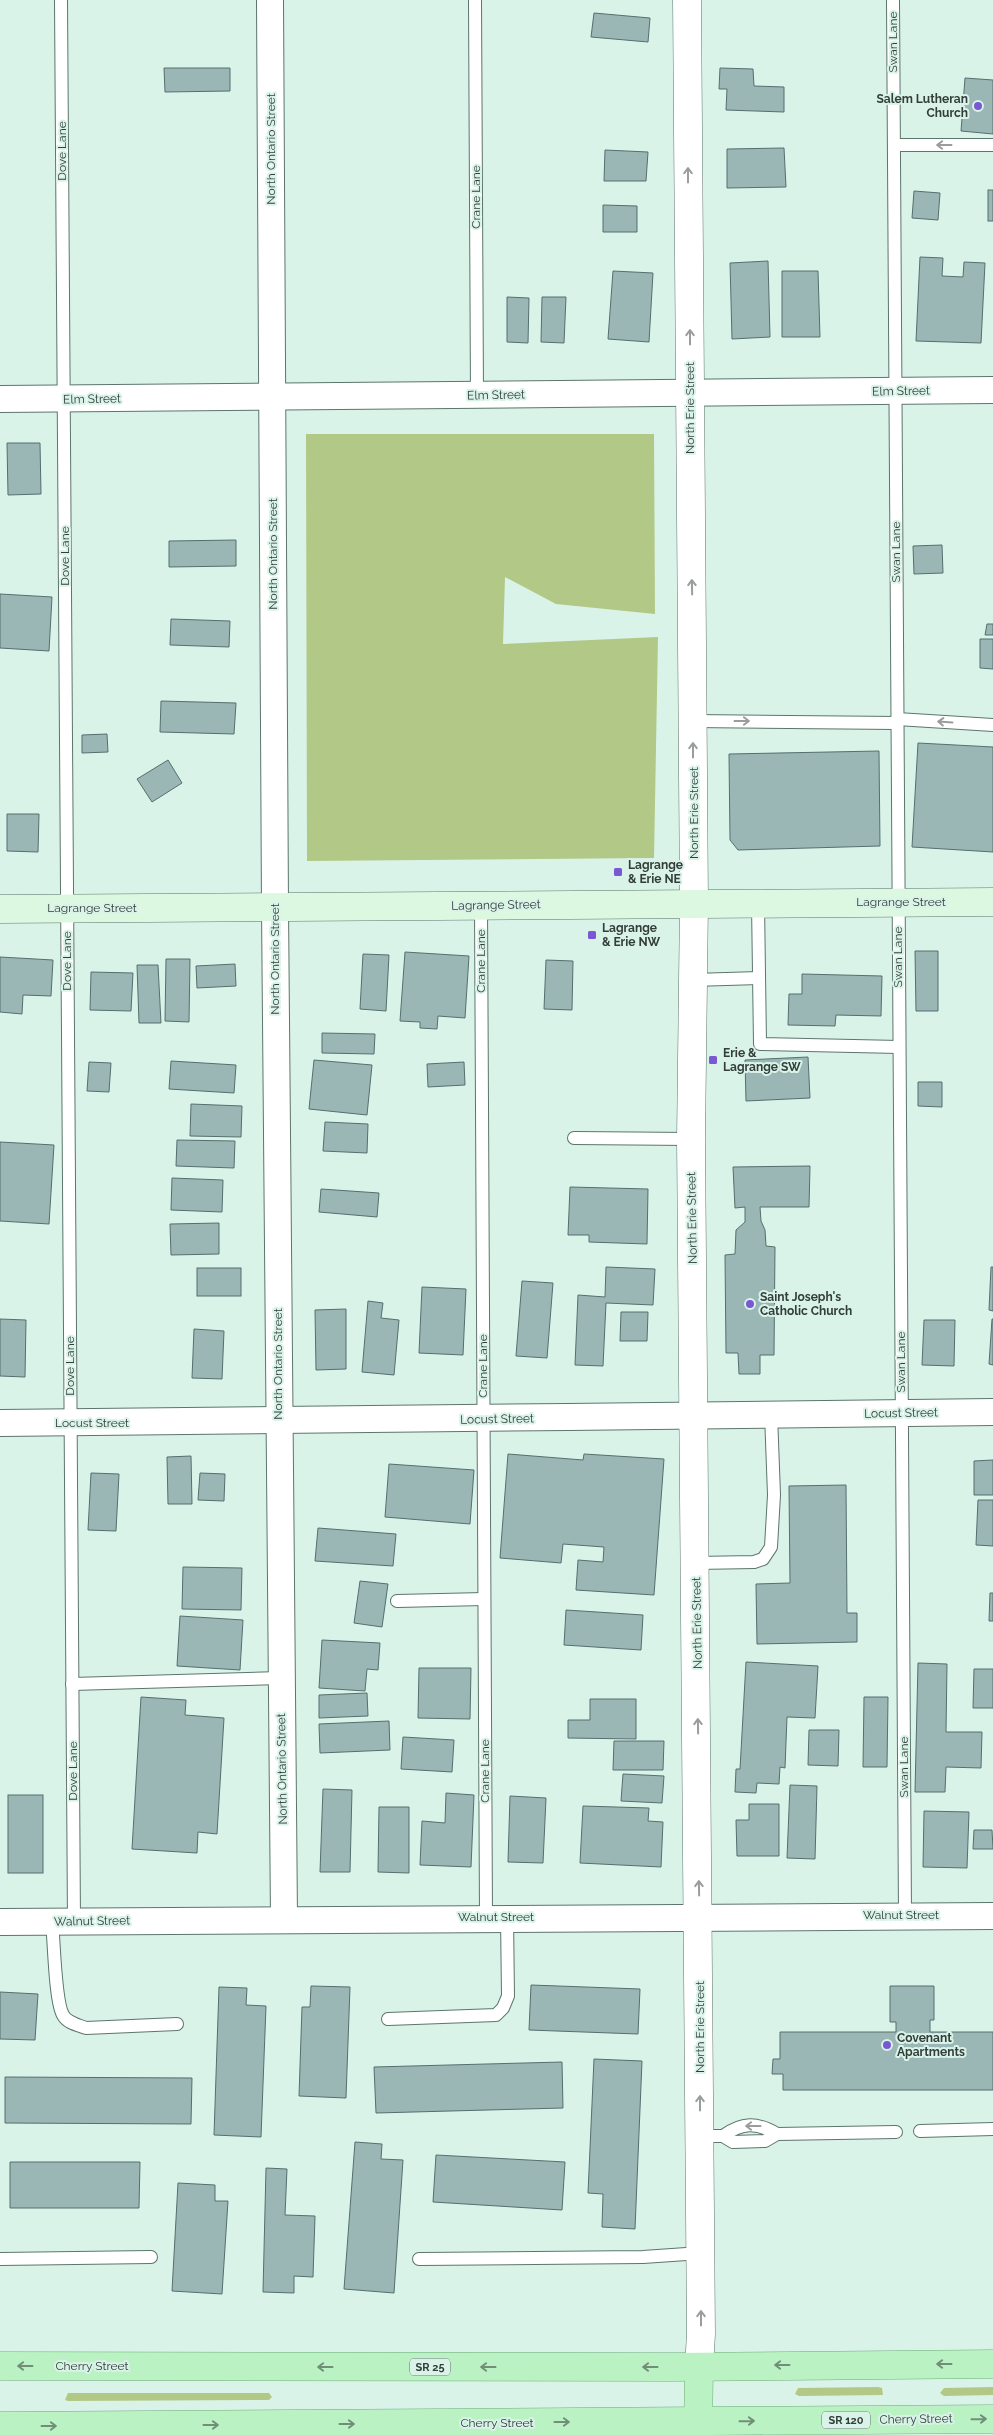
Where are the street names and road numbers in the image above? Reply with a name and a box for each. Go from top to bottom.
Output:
street label: Swan Lane [886,12,900,72]
street label: North Ontario Street [264,93,278,205]
street label: Dove Lane [55,121,69,181]
street label: Crane Lane [469,165,483,229]
street label: North Erie Street [683,362,697,454]
street label: Elm Street [872,383,930,399]
street label: Elm Street [467,387,525,403]
street label: Elm Street [63,391,121,407]
street label: North Ontario Street [266,498,280,610]
street label: Swan Lane [889,522,903,582]
street label: Dove Lane [58,526,72,586]
street label: North Erie Street [687,767,701,859]
street label: Lagrange Street [856,895,946,909]
street label: Lagrange Street [451,897,541,913]
street label: Lagrange Street [47,901,137,915]
street label: North Ontario Street [268,903,282,1015]
street label: Swan Lane [891,927,905,987]
street label: Crane Lane [474,929,488,993]
street label: Dove Lane [60,931,74,991]
street label: North Erie Street [684,1172,700,1264]
street label: North Ontario Street [271,1308,285,1420]
street label: Swan Lane [894,1332,908,1392]
street label: Crane Lane [476,1334,490,1398]
street label: Dove Lane [63,1336,77,1396]
street label: Locust Street [864,1405,938,1421]
street label: Locust Street [460,1411,534,1427]
street label: Locust Street [55,1416,129,1430]
street label: North Erie Street [689,1577,705,1669]
street label: North Ontario Street [274,1713,290,1825]
street label: Swan Lane [897,1737,911,1797]
street label: Crane Lane [478,1739,492,1803]
street label: Dove Lane [66,1741,80,1801]
street label: Walnut Street [863,1908,939,1922]
street label: Walnut Street [458,1910,534,1924]
street label: Walnut Street [54,1913,130,1929]
street label: North Erie Street [693,1981,707,2073]
road number: SR 25 [410,2358,450,2376]
street label: Cherry Street [55,2359,129,2373]
street label: Cherry Street [879,2411,953,2427]
road number: SR 120 [822,2412,870,2428]
street label: Cherry Street [460,2416,534,2430]

